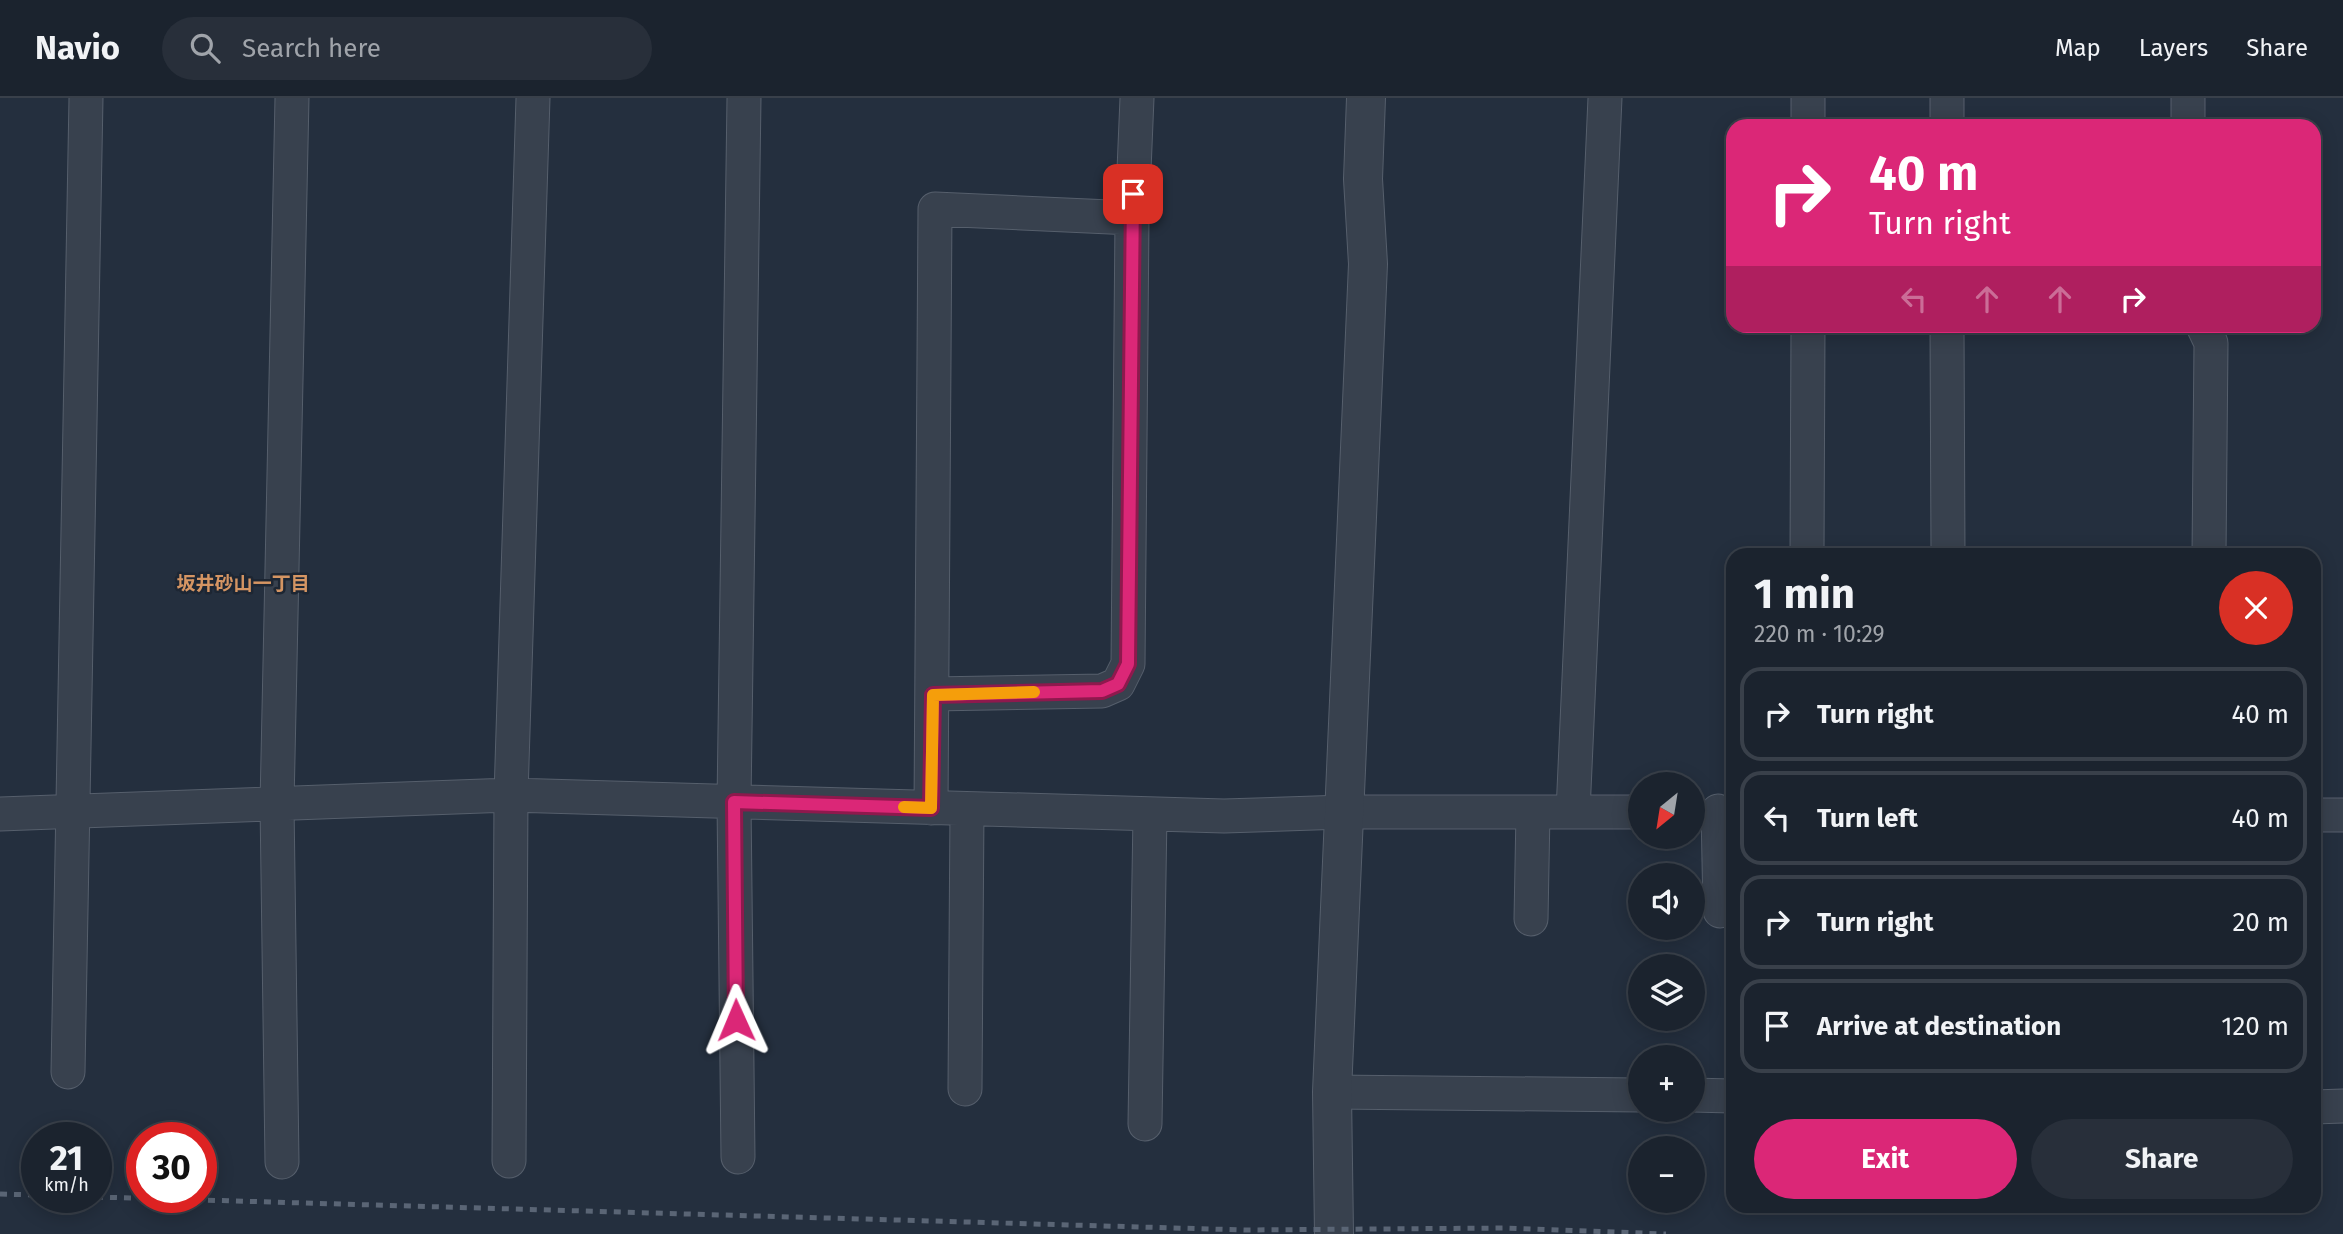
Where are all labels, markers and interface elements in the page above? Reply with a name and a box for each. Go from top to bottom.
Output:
search box [162,17,652,80]
text: Navio [35,28,120,68]
icon: search [186,29,224,67]
text: Search here [242,33,381,64]
text: Map [2055,34,2101,62]
text: Layers [2139,34,2208,62]
text: Share [2246,34,2308,62]
text: 40 m [1869,144,1978,203]
icon: right [1754,147,1845,238]
pin [1103,164,1163,224]
icon: arrive [1114,175,1152,213]
text: Turn right [1869,204,2011,242]
icon: left [1895,280,1933,318]
icon: ahead [1968,280,2006,318]
icon: ahead [2041,280,2079,318]
icon: right [2114,280,2152,318]
text: 1 min [1754,569,1855,619]
button: close [2219,571,2293,645]
district label: 坂井砂山一丁目 [176,572,310,595]
text: 220 m · 10:29 [1754,620,1885,648]
icon: right [1758,695,1796,733]
text: Turn right [1817,699,1934,730]
text: 40 m [2231,699,2289,730]
north arrow [1628,772,1704,849]
map controls [1628,772,1705,1213]
icon: left [1758,799,1796,837]
text: Turn left [1817,803,1918,834]
text: 40 m [2231,803,2289,834]
button: sound [1628,863,1705,940]
icon: right [1758,903,1796,941]
text: Turn right [1817,907,1934,938]
text: 20 m [2232,907,2289,938]
button: layers [1628,954,1705,1031]
position arrow [699,983,773,1057]
icon: arrive [1758,1007,1796,1045]
text: Arrive at destination [1817,1011,2061,1042]
text: 120 m [2221,1011,2289,1042]
button: + [1628,1045,1705,1122]
button: Exit [1754,1119,2017,1199]
button: Share [2031,1119,2293,1199]
speed limit sign: 30 [126,1122,217,1213]
button: − [1628,1136,1705,1213]
text: 21 [50,1137,83,1179]
text: km/h [44,1174,89,1196]

